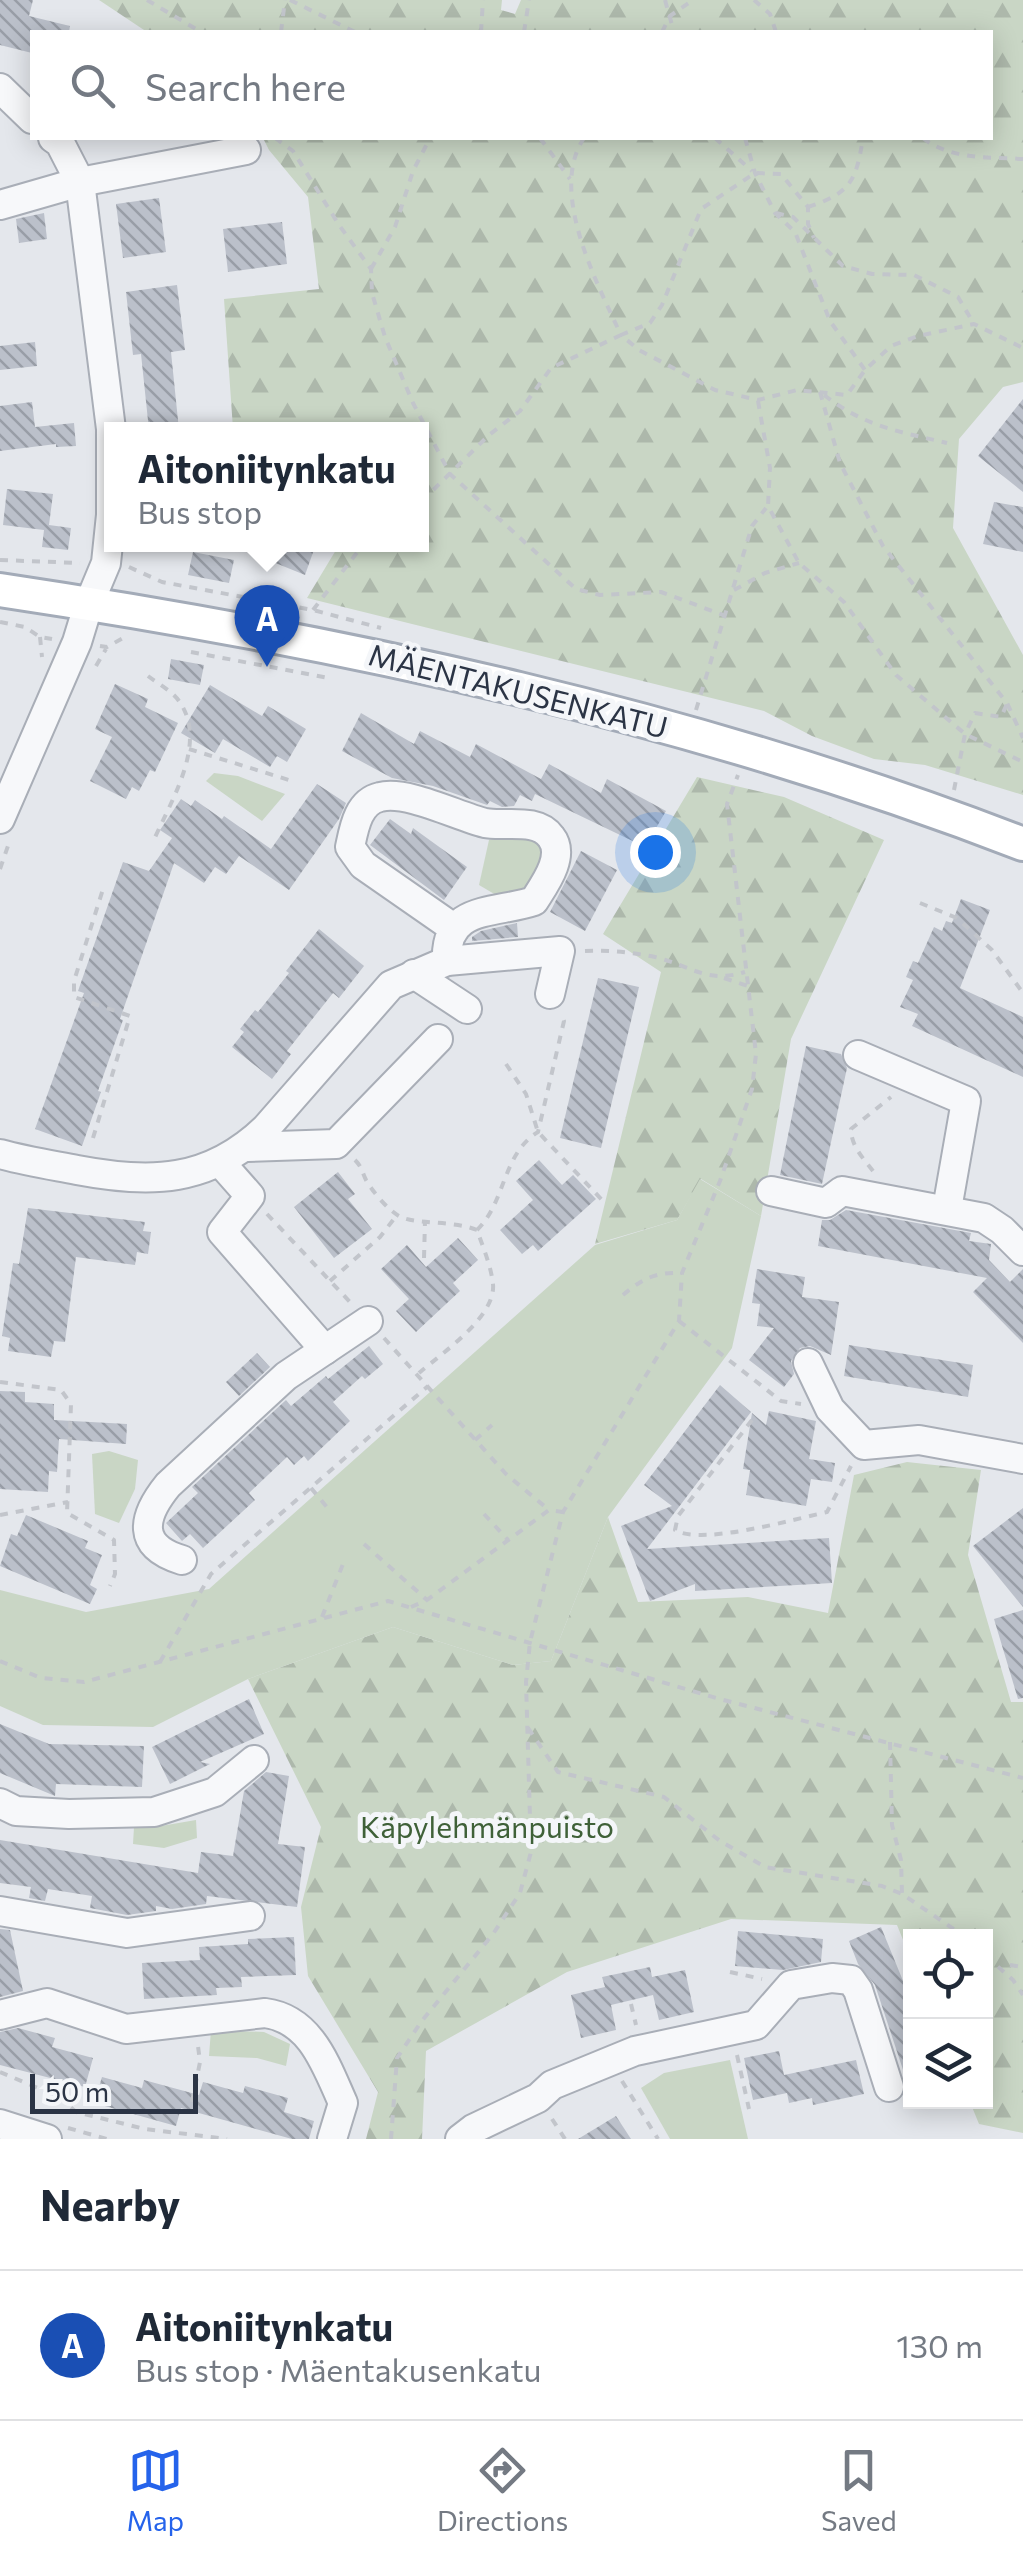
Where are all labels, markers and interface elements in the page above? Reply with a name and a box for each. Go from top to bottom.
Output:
search box [30,30,993,140]
icon: search [65,58,120,113]
text: Search here [145,62,346,109]
popup [104,422,429,552]
text: Aitoniitynkatu [137,444,396,491]
text: Bus stop [137,491,262,531]
pin: A [234,584,300,667]
street label: MÄENTAKUSENKATU [365,635,672,745]
your location [630,827,681,878]
park label: Käpylehmänpuisto [360,1807,614,1844]
map controls [903,1929,993,2109]
button: locate [903,1929,993,2019]
button: layers [903,2019,993,2109]
scale bar [30,2069,198,2114]
text: 50 m [45,2074,109,2108]
text: Nearby [40,2178,180,2230]
text: Aitoniitynkatu [135,2302,393,2349]
text: A [61,2325,84,2365]
text: 130 m [896,2325,983,2365]
text: Bus stop · Mäentakusenkatu [135,2349,541,2389]
tab: Map [126,2443,184,2537]
tab: Directions [437,2443,568,2537]
tab: Saved [821,2443,897,2537]

